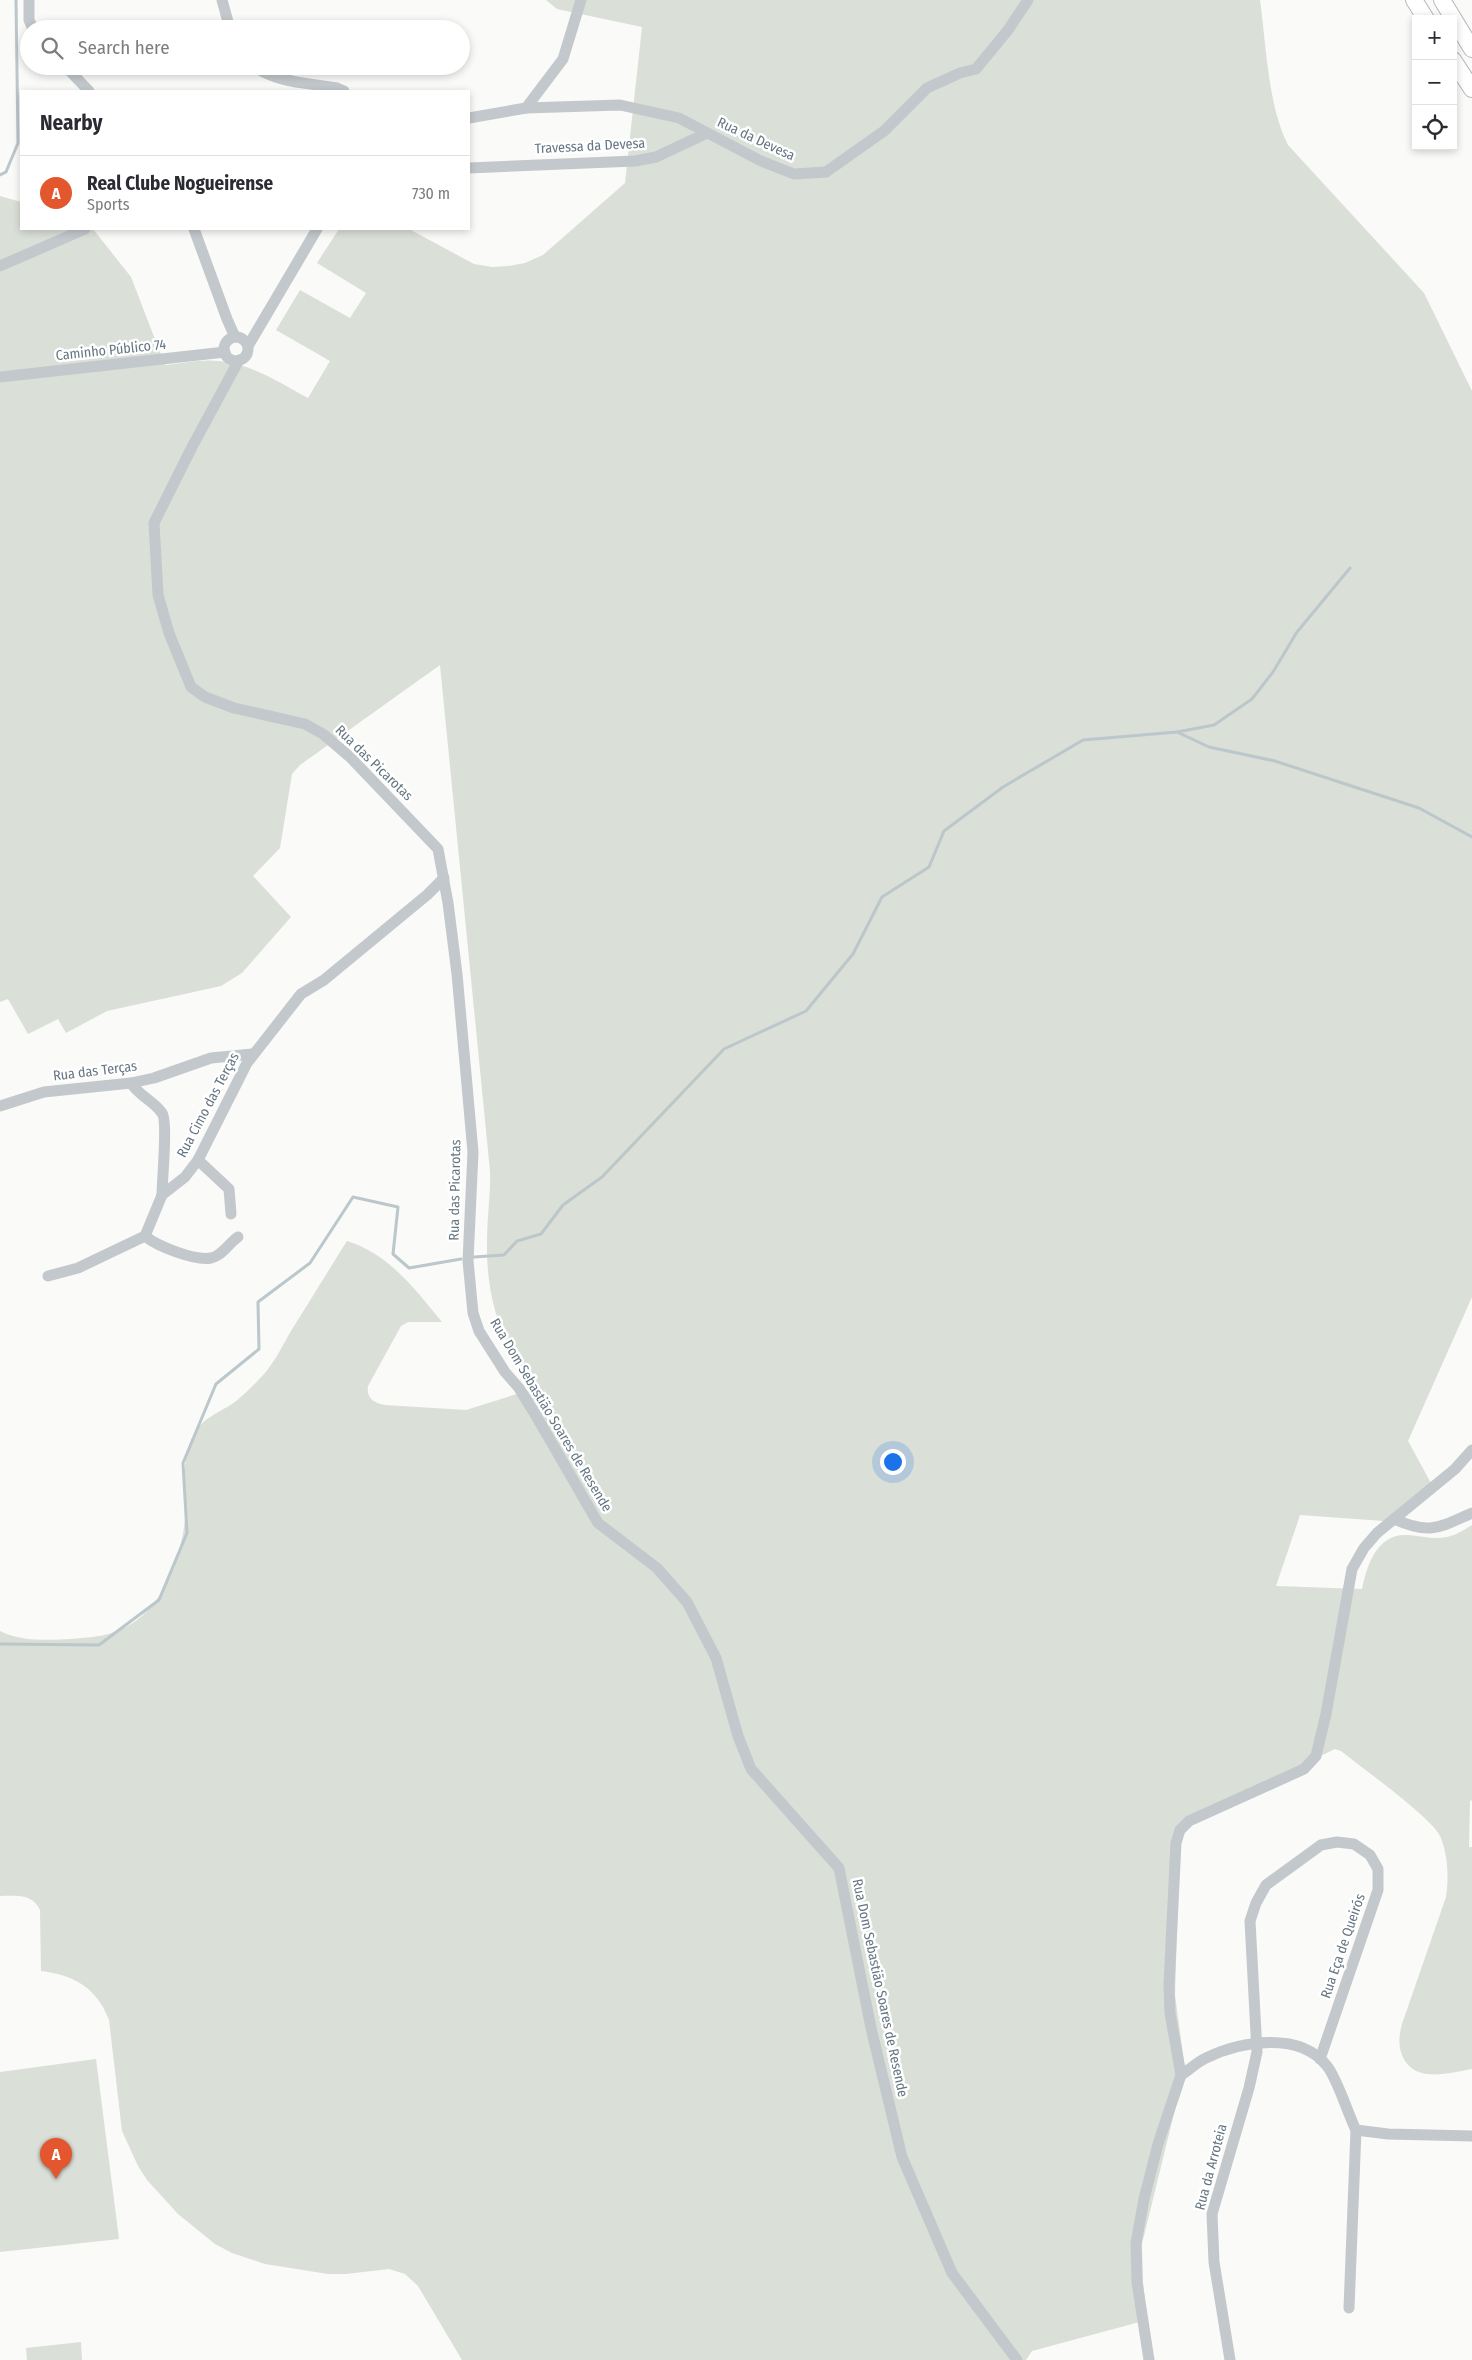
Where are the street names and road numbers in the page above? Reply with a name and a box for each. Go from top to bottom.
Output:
street label: Rua da Devesa [715,114,798,164]
street label: Travessa da Devesa [534,135,646,157]
street label: Caminho Público 74 [55,336,167,364]
street label: Rua das Picarotas [332,722,416,804]
street label: Rua Cimo das Terças [173,1050,243,1160]
street label: Rua das Terças [52,1057,138,1085]
street label: Rua das Picarotas [446,1139,464,1241]
street label: Rua Dom Sebastião Soares de Resende [486,1315,616,1515]
street label: Rua Dom Sebastião Soares de Resende [849,1877,911,2099]
street label: Rua Eça de Queirós [1317,1891,1369,2001]
street label: Rua da Arroteia [1191,2122,1231,2212]

